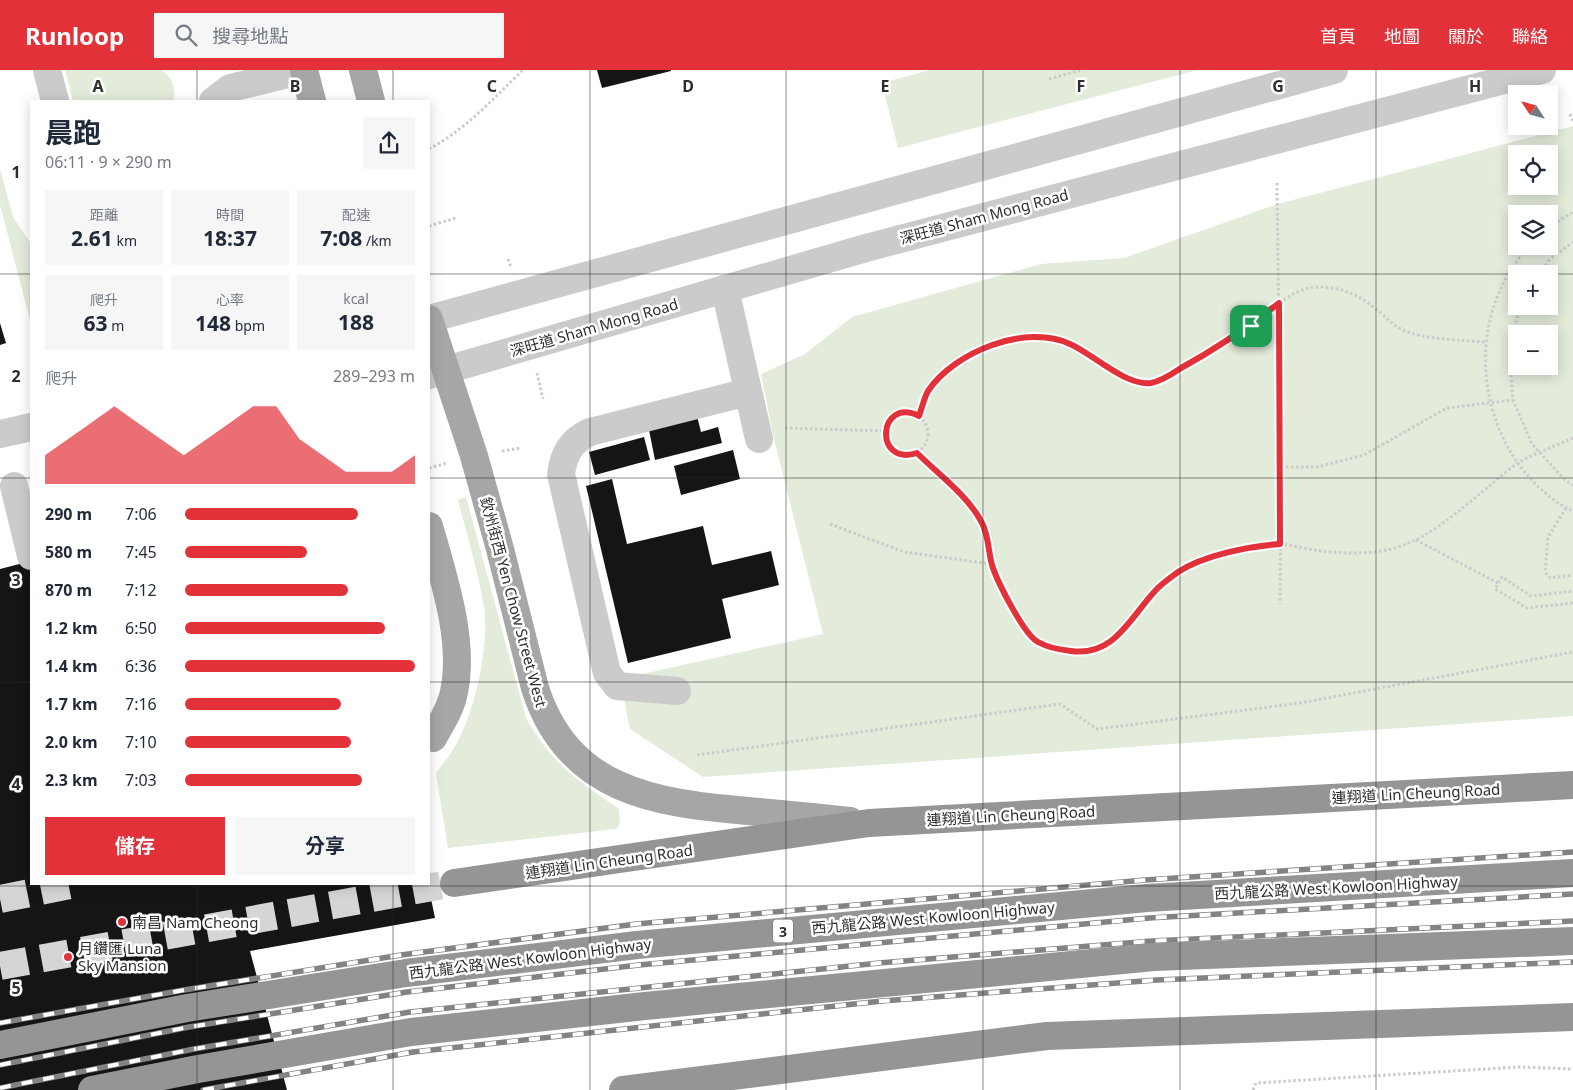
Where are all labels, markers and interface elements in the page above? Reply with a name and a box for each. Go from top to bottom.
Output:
search box [154,13,504,58]
text: Runloop [25,19,124,52]
icon: search [172,21,200,49]
text: 搜尋地點 [212,23,288,49]
text: 首頁 [1320,24,1356,48]
text: 地圖 [1384,24,1420,48]
text: 關於 [1448,24,1484,48]
text: 聯絡 [1512,24,1548,48]
text: A [92,75,104,97]
text: B [290,75,300,97]
text: C [487,75,497,97]
text: D [682,75,694,97]
text: E [881,75,890,97]
text: F [1077,75,1085,97]
text: G [1272,75,1284,97]
text: H [1469,75,1481,97]
north arrow [1508,85,1558,135]
map controls [1508,85,1558,375]
text: 晨跑 [45,113,101,151]
button: share [363,117,415,169]
button: locate [1508,145,1558,195]
text: 06:11 · 9 × 290 m [45,151,172,173]
text: 1 [11,161,21,183]
street label: 深旺道 Sham Mong Road [897,184,1071,248]
text: 距離 [90,205,118,224]
text: 時間 [216,205,244,224]
text: 配速 [342,205,370,224]
button: layers [1508,205,1558,255]
text: 2.61 [71,224,113,252]
text: 18:37 [203,224,257,252]
text: 7:08 [320,224,362,252]
text: km [113,231,137,250]
text: /km [362,231,392,250]
button: + [1508,265,1558,315]
text: kcal [343,289,369,308]
text: 爬升 [90,290,118,309]
text: 心率 [216,290,244,309]
street label: 深旺道 Sham Mong Road [508,293,680,361]
pin [1230,305,1272,347]
text: 188 [338,308,374,336]
text: 63 [84,309,108,337]
text: 148 [195,309,231,337]
icon: arrive [1237,312,1265,340]
text: m [108,316,124,335]
text: bpm [231,316,265,335]
button: − [1508,325,1558,375]
text: 2 [11,365,21,387]
text: 289–293 m [333,365,415,387]
text: 爬升 [45,367,77,389]
street label: 欽州街西 Yen Chow Street West [476,495,552,710]
text: 290 m [45,503,92,525]
text: 7:06 [125,503,157,525]
text: 580 m [45,541,92,563]
text: 7:45 [125,541,157,563]
text: 3 [11,569,21,591]
text: 870 m [45,579,92,601]
text: 7:12 [125,579,157,601]
text: 1.2 km [45,617,97,639]
text: 6:50 [125,617,157,639]
text: 1.4 km [45,655,97,677]
text: 6:36 [125,655,157,677]
text: 1.7 km [45,693,97,715]
text: 7:16 [125,693,157,715]
text: 2.0 km [45,731,97,753]
text: 7:10 [125,731,157,753]
text: 2.3 km [45,769,97,791]
text: 7:03 [125,769,157,791]
text: 4 [11,773,21,795]
street label: 連翔道 Lin Cheung Road [1331,779,1501,807]
street label: 連翔道 Lin Cheung Road [926,801,1096,829]
button: 儲存 [45,817,225,875]
button: 分享 [235,817,415,875]
street label: 連翔道 Lin Cheung Road [524,839,694,883]
street label: 西九龍公路 West Kowloon Highway [1214,871,1459,903]
street label: 西九龍公路 West Kowloon Highway [811,896,1056,938]
place label: 南昌 Nam Cheong [132,912,258,932]
marker: 南昌 Nam Cheong [116,916,128,928]
road number: 3 [773,919,793,942]
street label: 西九龍公路 West Kowloon Highway [408,933,653,983]
place label: 月鑽匯 Luna Sky Mansion [78,938,167,975]
marker: 月鑽匯 Luna Sky Mansion [62,951,74,963]
text: 5 [11,977,21,999]

